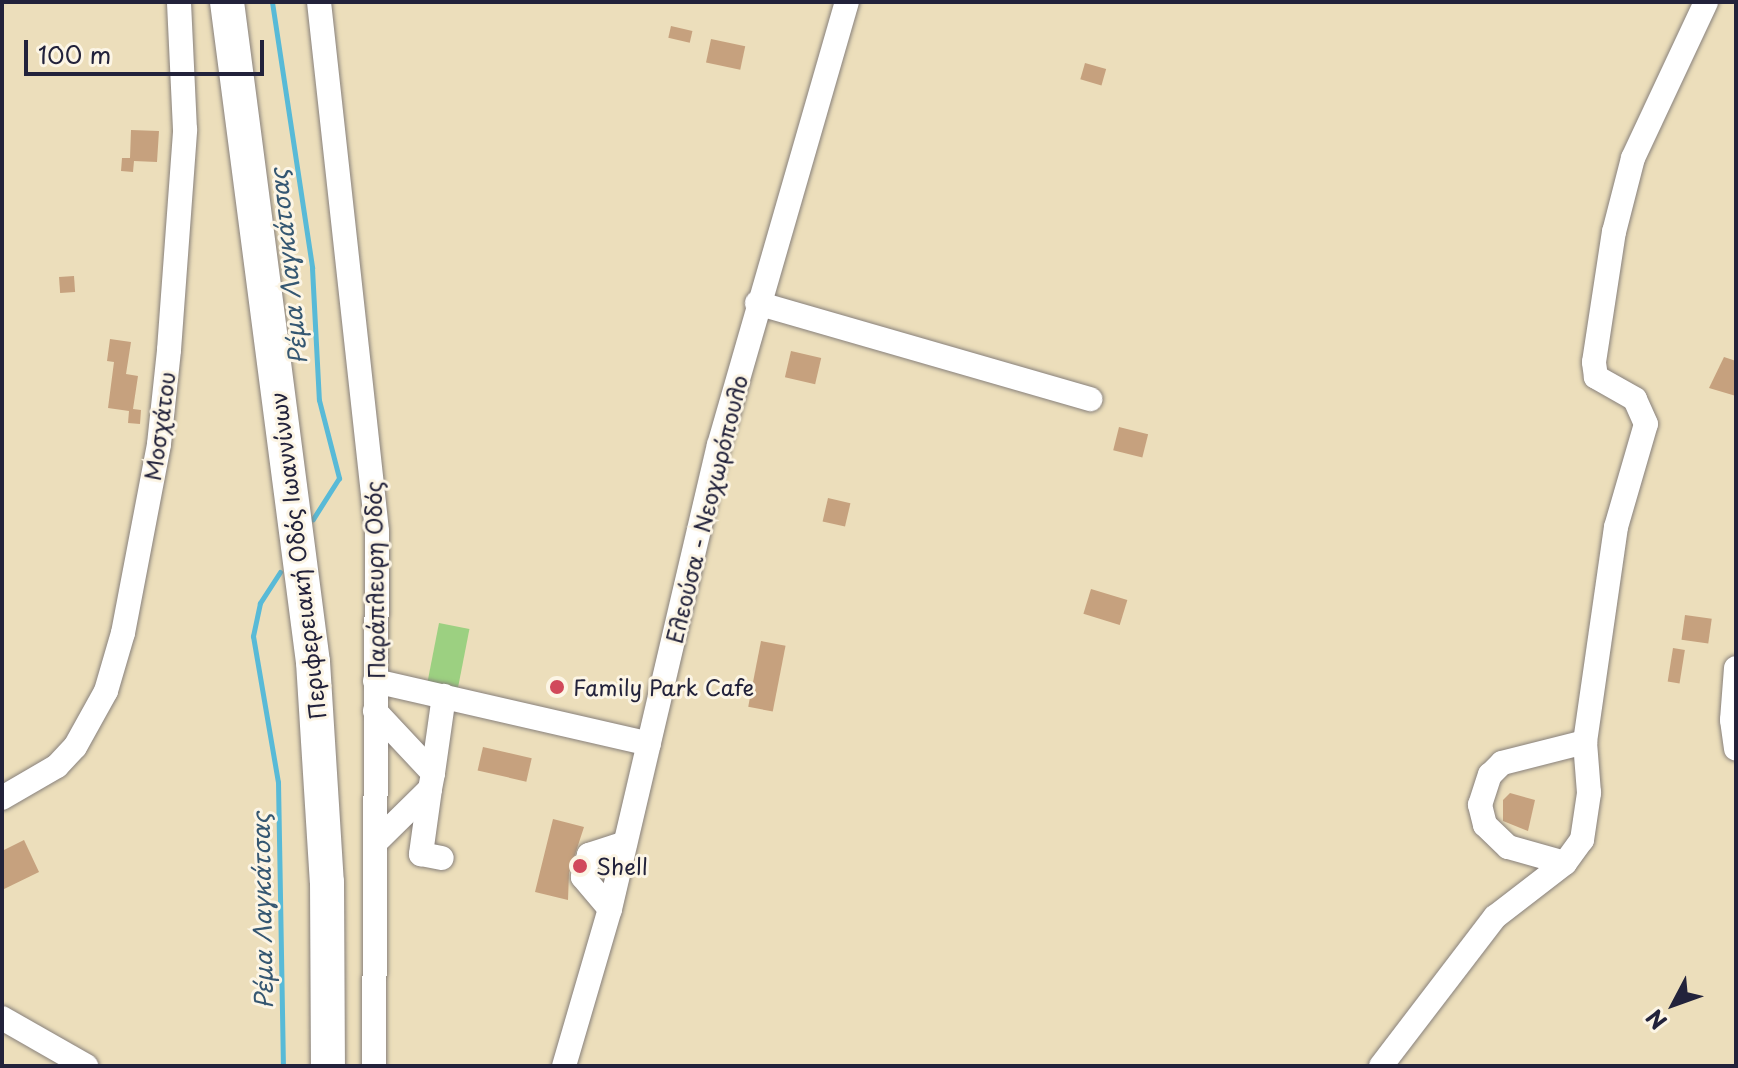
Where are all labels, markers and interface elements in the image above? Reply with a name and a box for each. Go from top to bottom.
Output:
scale bar [28,24,268,74]
text: 100 m [38,36,111,72]
water label: Ρέμα Λαγκάτσας [263,168,313,366]
street label: Μοσχάτου [138,370,180,482]
street label: Ελεούσα - Νεοχωρόπουλο [660,372,752,646]
street label: Περιφερειακή Οδός Ιωαννίνων [264,389,330,723]
street label: Παράπλευρη Οδός [359,481,389,679]
place label: Family Park Cafe [573,674,756,700]
marker: Family Park Cafe [548,678,566,696]
water label: Ρέμα Λαγκάτσας [246,812,278,1010]
place label: Shell [596,853,648,879]
marker: Shell [571,857,589,875]
north arrow [1634,964,1714,1044]
text: N [1637,1003,1674,1037]

